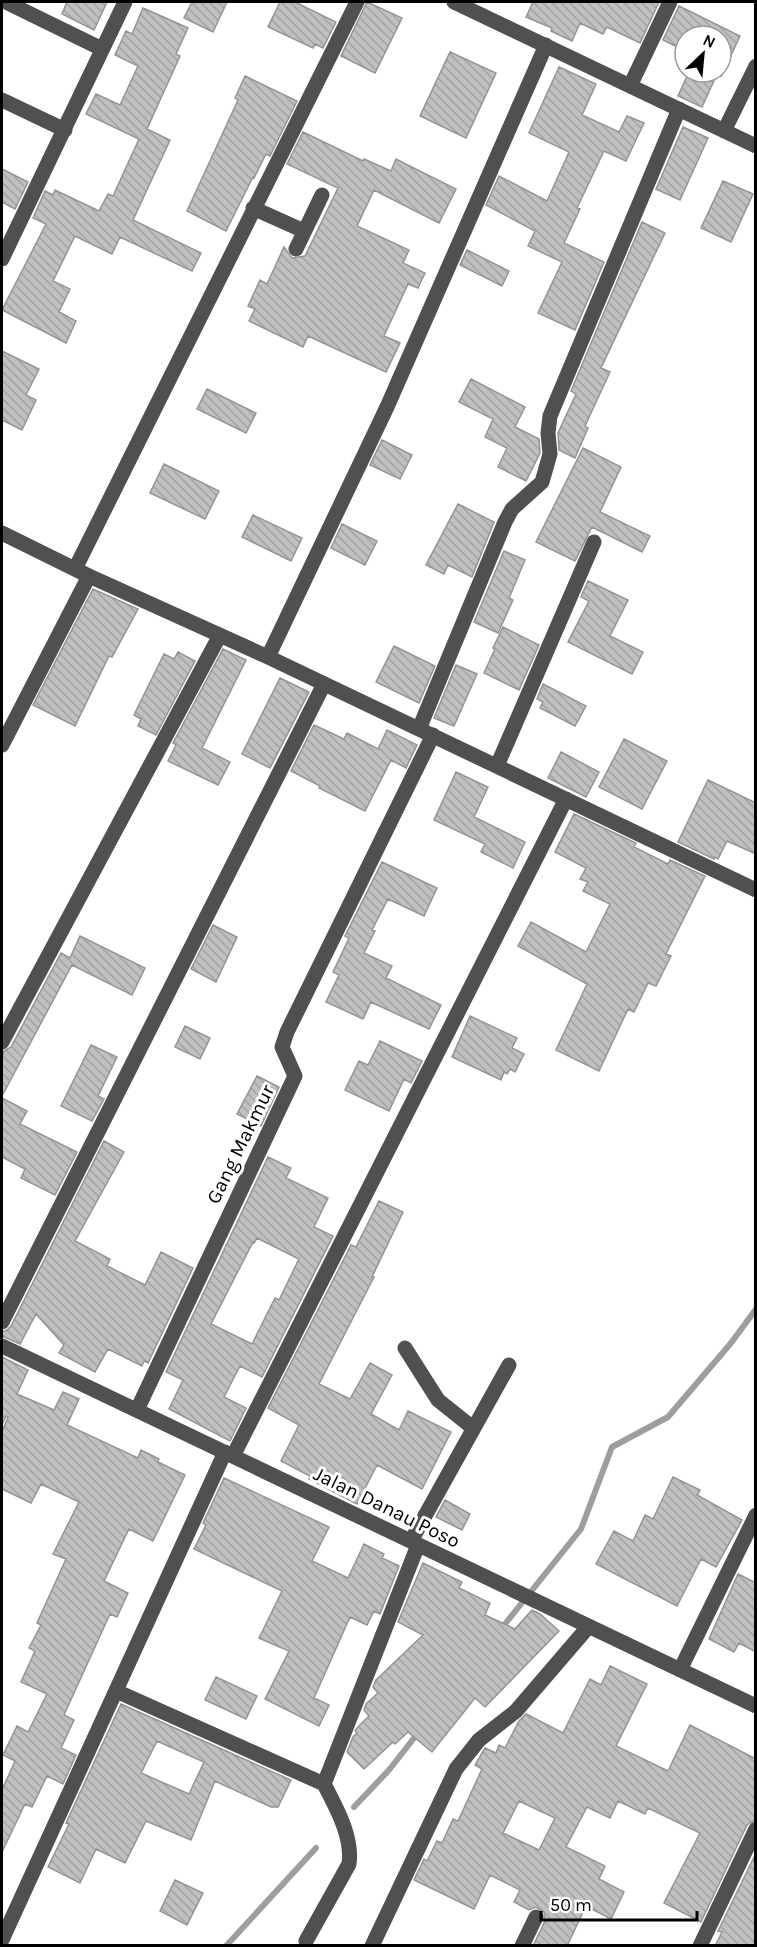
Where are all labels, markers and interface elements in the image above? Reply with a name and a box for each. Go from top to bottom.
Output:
north arrow [673,24,733,84]
text: N [700,30,719,52]
street label: Gang Makmur [202,1080,279,1207]
street label: Jalan Danau Poso [310,1462,464,1553]
scale bar [541,1884,697,1922]
text: 50 m [550,1894,592,1916]

